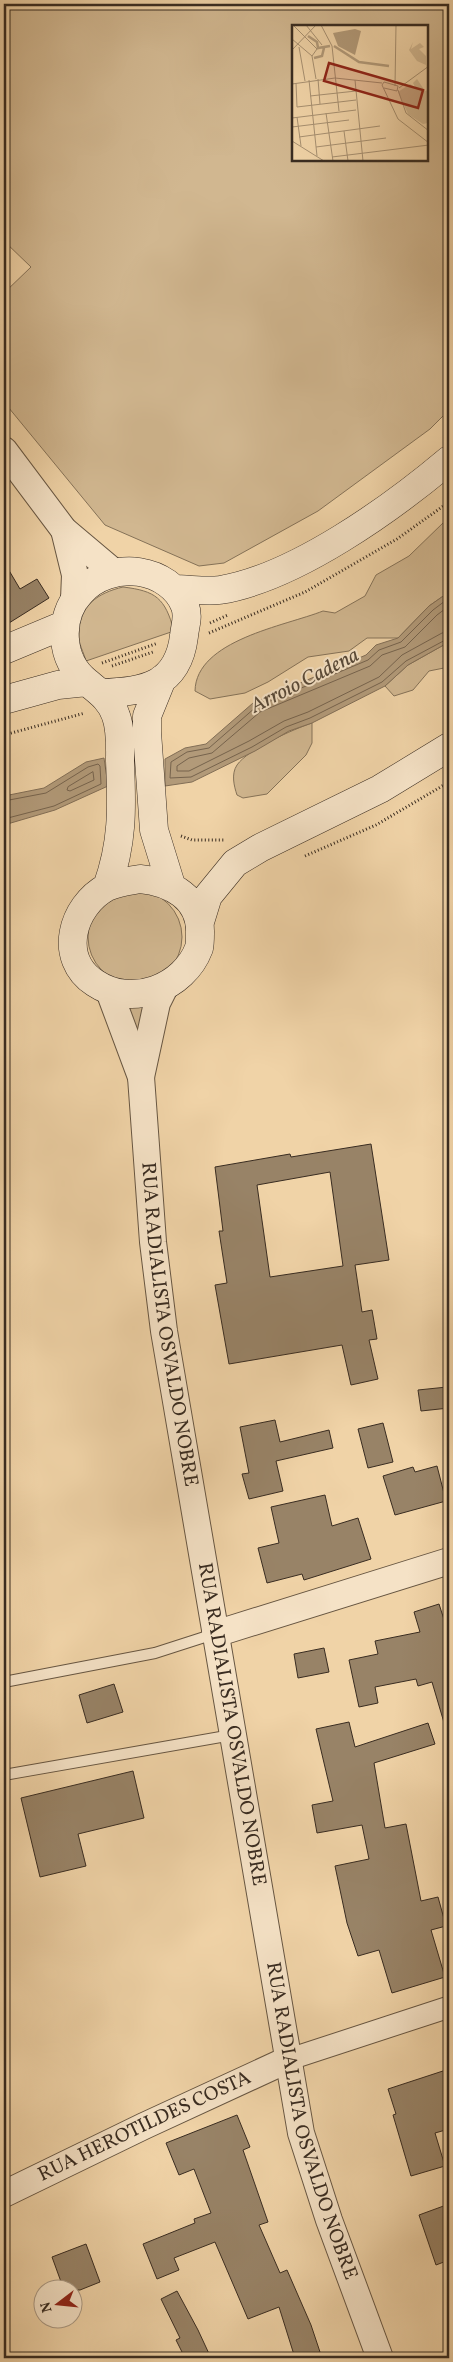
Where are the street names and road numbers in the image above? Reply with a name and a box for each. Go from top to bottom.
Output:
street label: RUA RADIALISTA OSVALDO NOBRE [133,1161,204,1489]
street label: RUA RADIALISTA OSVALDO NOBRE [190,1561,273,1888]
street label: RUA RADIALISTA OSVALDO NOBRE [258,1960,364,2284]
street label: RUA HEROTILDES COSTA [33,2064,256,2189]

